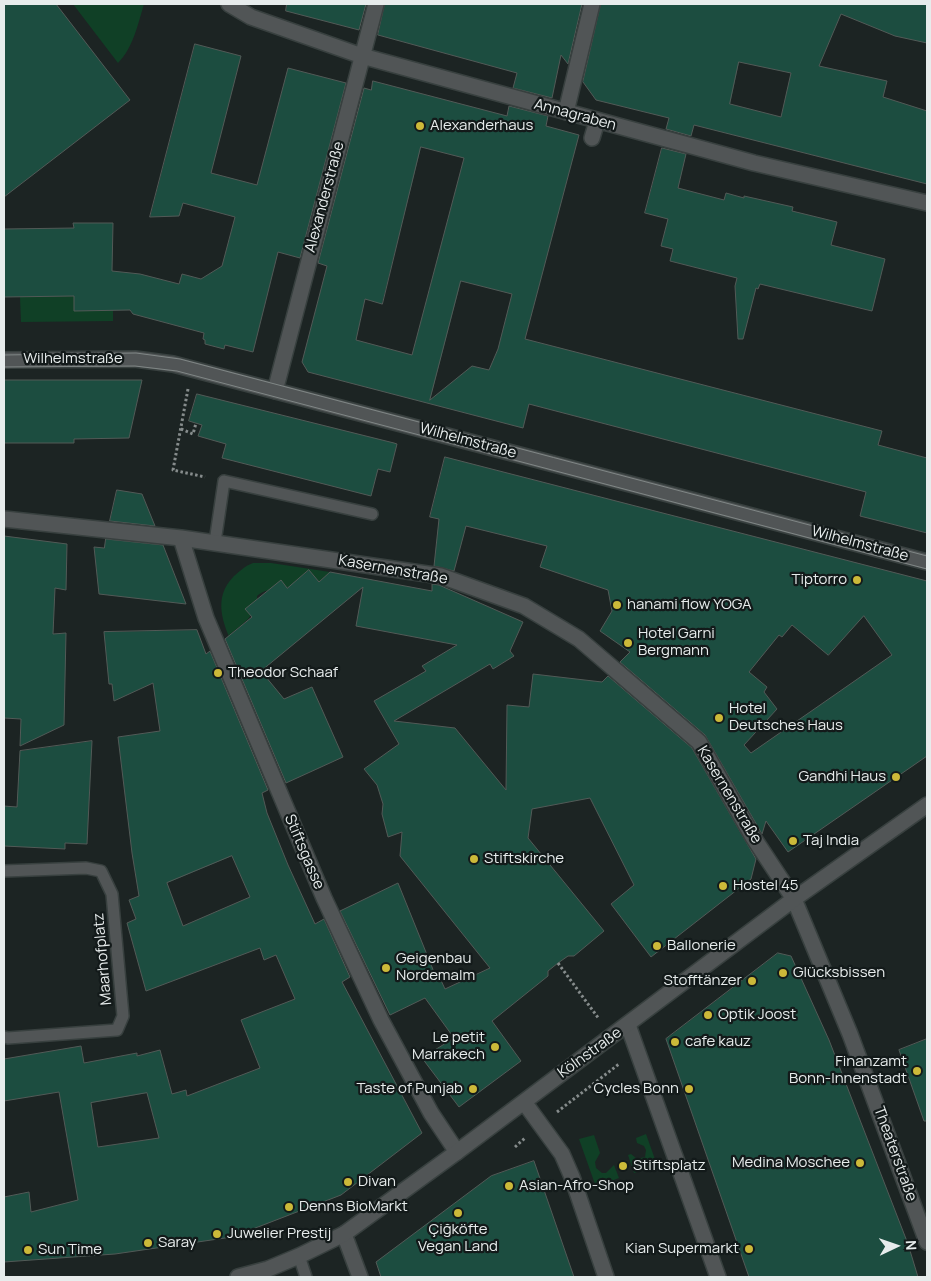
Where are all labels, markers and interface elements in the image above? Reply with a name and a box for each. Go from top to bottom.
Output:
street label: Annagraben [532,95,618,135]
place label: Alexanderhaus [430,117,533,135]
marker: Alexanderhaus [414,120,426,132]
street label: Alexanderstraße [302,140,348,254]
street label: Wilhelmstraße [23,350,123,368]
street label: Wilhelmstraße [418,419,518,463]
street label: Wilhelmstraße [810,522,910,566]
street label: Kasernenstraße [337,552,449,588]
place label: Tiptorro [792,571,847,589]
marker: Tiptorro [851,574,863,586]
place label: hanami flow YOGA [627,596,752,614]
marker: hanami flow YOGA [611,599,623,611]
place label: Hotel Garni Bergmann [638,625,715,660]
marker: Hotel Garni Bergmann [622,637,634,649]
place label: Theodor Schaaf [228,664,338,682]
marker: Theodor Schaaf [212,667,224,679]
place label: Hotel Deutsches Haus [729,700,843,735]
marker: Hotel Deutsches Haus [713,712,725,724]
street label: Kasernenstraße [693,743,765,847]
place label: Gandhi Haus [799,768,886,786]
marker: Gandhi Haus [890,771,902,783]
street label: Stiftsgasse [280,812,328,892]
place label: Taj India [803,832,859,850]
marker: Taj India [787,835,799,847]
place label: Stiftskirche [484,850,564,868]
marker: Stiftskirche [468,853,480,865]
place label: Hostel 45 [733,877,798,895]
marker: Hostel 45 [717,880,729,892]
street label: Maarhofplatz [90,912,116,1006]
place label: Ballonerie [667,937,736,955]
marker: Ballonerie [651,940,663,952]
place label: Geigenbau Nordemalm [396,950,475,985]
marker: Geigenbau Nordemalm [380,962,392,974]
place label: Glücksbissen [793,964,885,982]
marker: Glücksbissen [777,967,789,979]
place label: Stofftänzer [663,972,742,990]
marker: Stofftänzer [746,975,758,987]
place label: Optik Joost [718,1006,796,1024]
marker: Optik Joost [702,1009,714,1021]
street label: Kölnstraße [555,1024,625,1082]
place label: Le petit Marrakech [412,1029,485,1064]
place label: cafe kauz [685,1033,751,1051]
marker: cafe kauz [669,1036,681,1048]
marker: Le petit Marrakech [489,1041,501,1053]
place label: Finanzamt Bonn-Innenstadt [789,1053,907,1088]
marker: Finanzamt Bonn-Innenstadt [911,1065,923,1077]
place label: Taste of Punjab [356,1080,463,1098]
place label: Cycles Bonn [594,1080,679,1098]
marker: Taste of Punjab [467,1083,479,1095]
marker: Cycles Bonn [683,1083,695,1095]
street label: Theaterstraße [870,1104,920,1204]
place label: Medina Moschee [732,1154,850,1172]
place label: Stiftsplatz [633,1157,706,1175]
marker: Medina Moschee [854,1157,866,1169]
marker: Stiftsplatz [617,1160,629,1172]
place label: Divan [358,1173,396,1191]
marker: Divan [342,1176,354,1188]
place label: Asian-Afro-Shop [519,1177,634,1195]
marker: Asian-Afro-Shop [503,1180,515,1192]
place label: Denns BioMarkt [299,1198,408,1216]
marker: Denns BioMarkt [283,1201,295,1213]
marker: Çiğköfte Vegan Land [452,1207,464,1219]
place label: Çiğköfte Vegan Land [418,1221,498,1256]
north arrow [871,1221,921,1271]
place label: Juwelier Prestij [227,1225,331,1243]
marker: Juwelier Prestij [211,1228,223,1240]
place label: Saray [158,1234,196,1252]
marker: Saray [142,1237,154,1249]
place label: Kian Supermarkt [625,1240,739,1258]
text: N [902,1240,921,1251]
place label: Sun Time [38,1241,102,1259]
marker: Kian Supermarkt [743,1243,755,1255]
marker: Sun Time [22,1244,34,1256]

